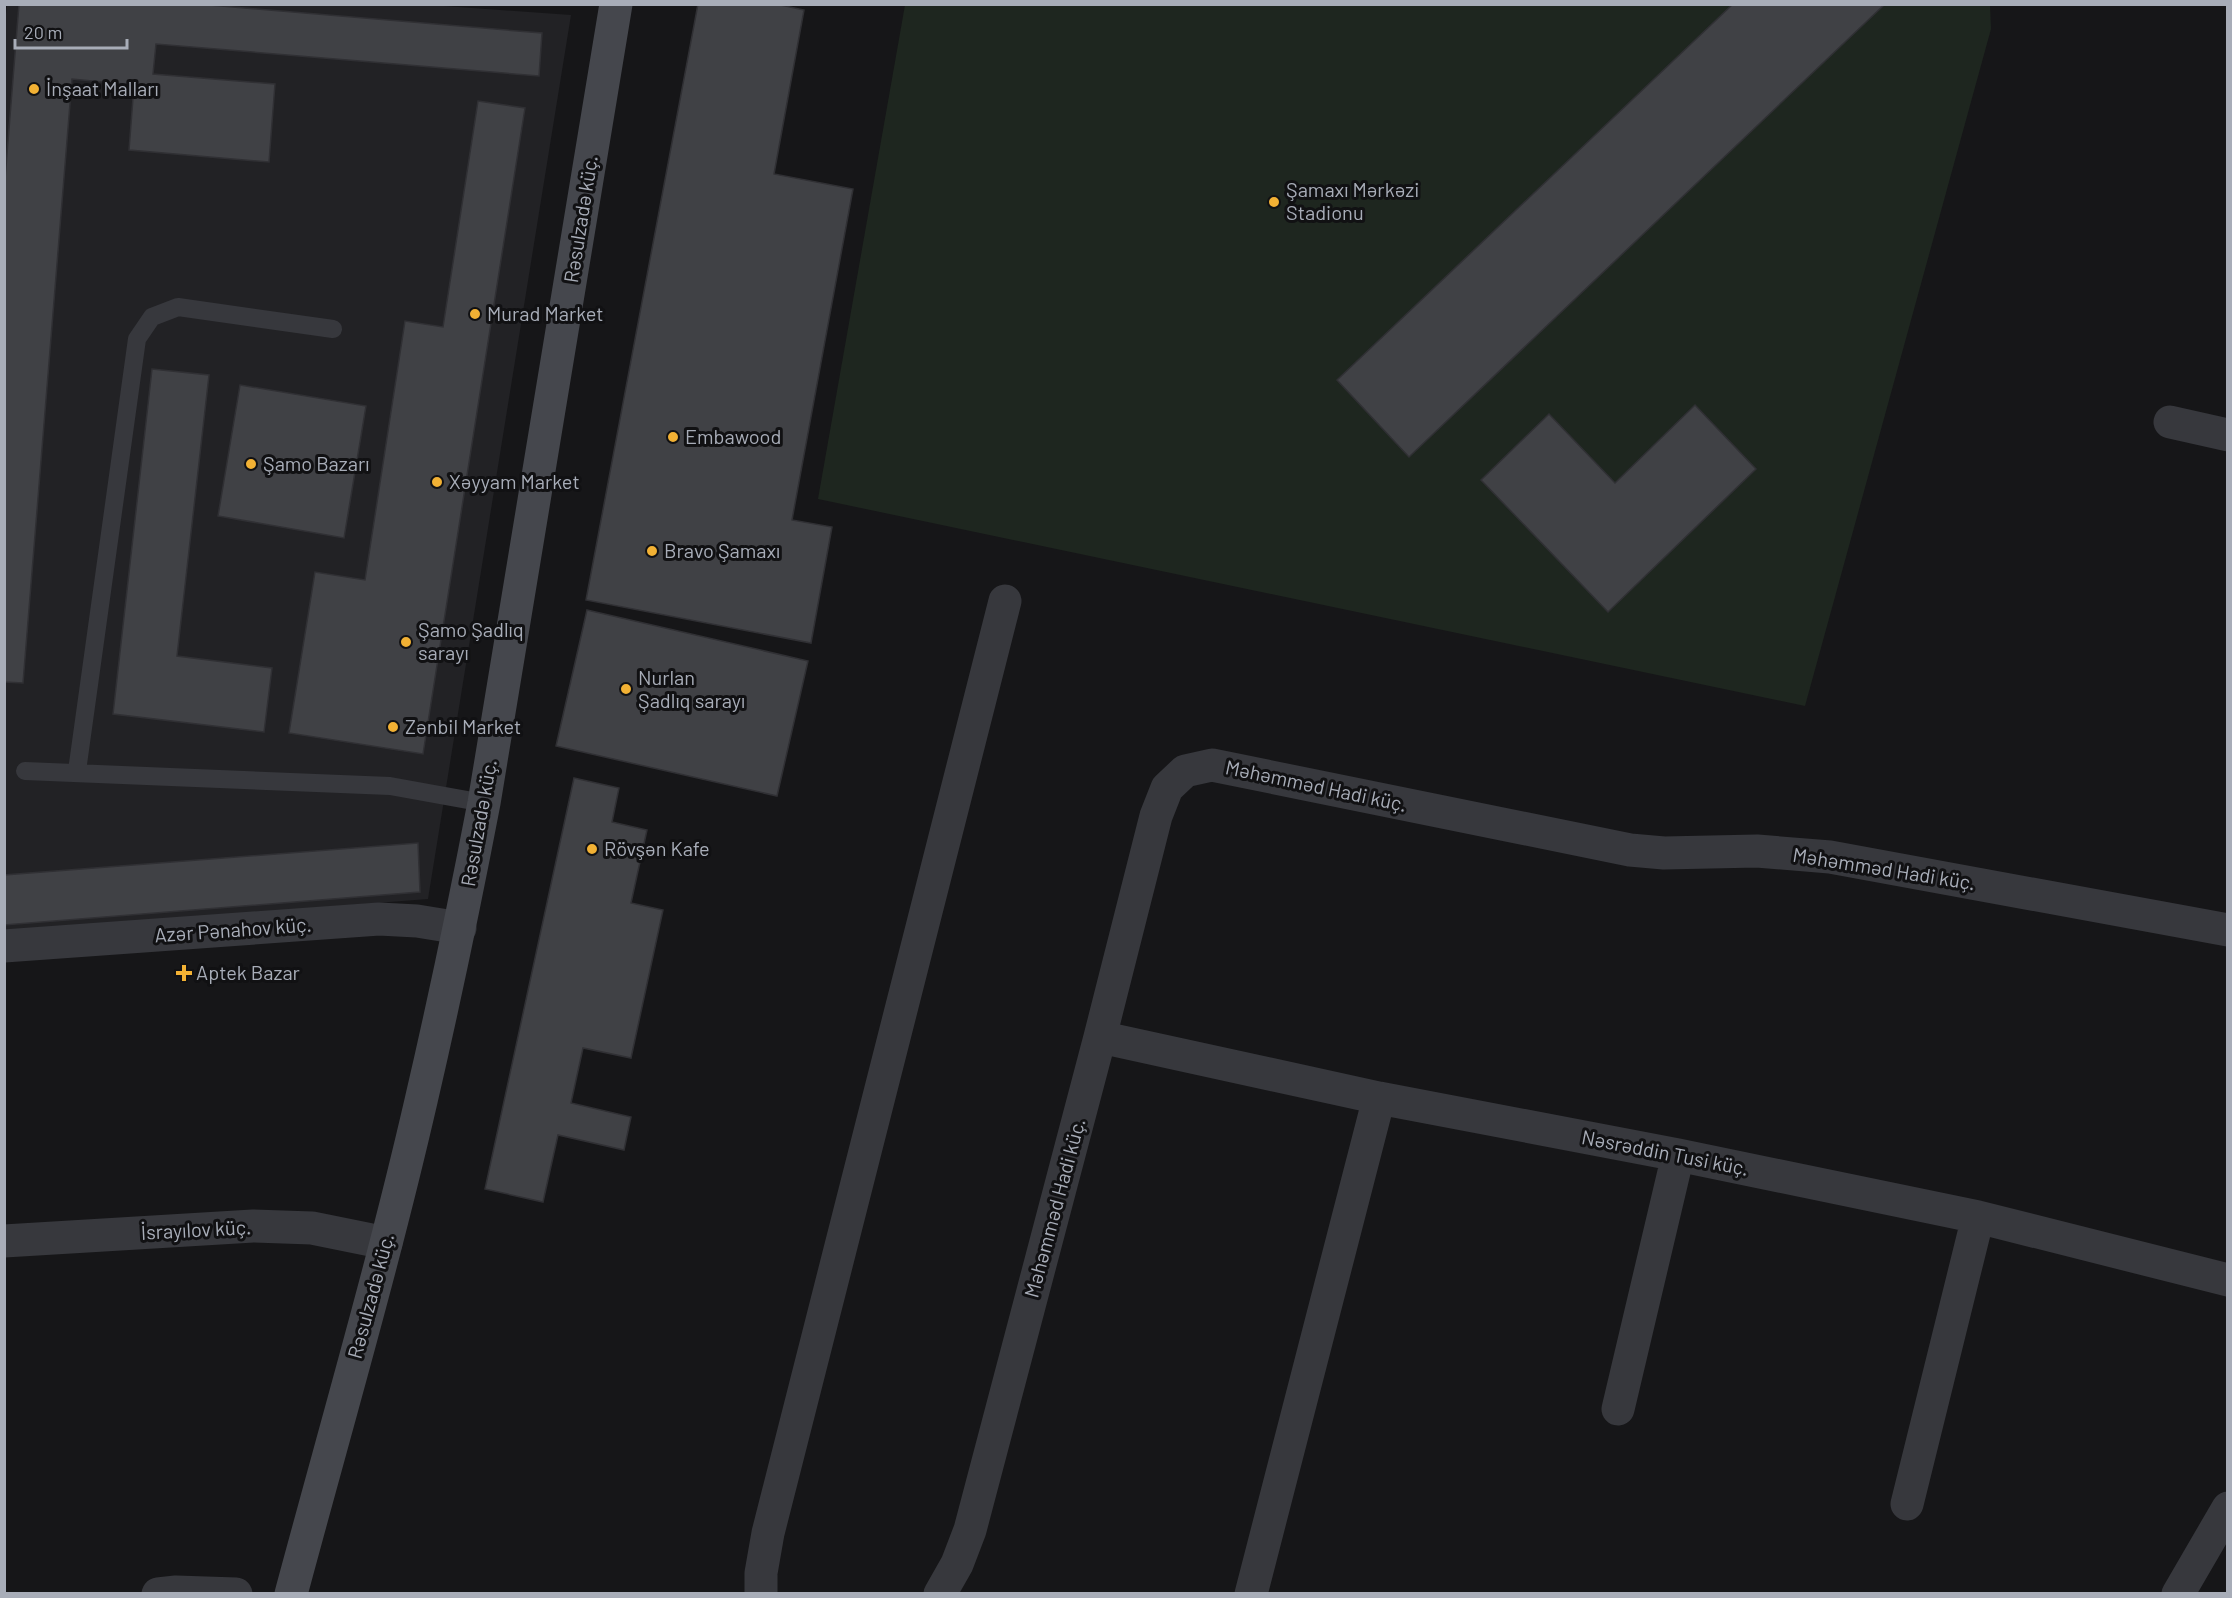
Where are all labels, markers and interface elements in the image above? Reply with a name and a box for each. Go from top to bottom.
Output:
scale bar [15,12,128,50]
text: 20 m [24,21,62,43]
place label: İnşaat Malları [46,76,159,100]
marker: İnşaat Malları [27,82,41,96]
street label: Rəsulzadə küç. [558,153,602,284]
place label: Şamaxı Mərkəzi Stadionu [1286,177,1419,224]
marker: Şamaxı Mərkəzi Stadionu [1267,195,1281,209]
place label: Murad Market [487,301,604,325]
marker: Murad Market [468,307,482,321]
place label: Embawood [685,424,781,448]
marker: Embawood [666,430,680,444]
place label: Şamo Bazarı [263,451,369,475]
marker: Şamo Bazarı [244,457,258,471]
place label: Xəyyam Market [449,469,580,493]
marker: Xəyyam Market [430,475,444,489]
place label: Bravo Şamaxı [664,538,780,562]
marker: Bravo Şamaxı [645,544,659,558]
place label: Şamo Şadlıq sarayı [418,617,524,664]
marker: Şamo Şadlıq sarayı [399,635,413,649]
place label: Nurlan Şadlıq sarayı [638,665,745,712]
marker: Nurlan Şadlıq sarayı [619,682,633,696]
place label: Zənbil Market [405,714,521,738]
marker: Zənbil Market [386,720,400,734]
street label: Məhəmməd Hadi küç. [1223,754,1409,816]
street label: Rəsulzadə küç. [455,757,501,888]
place label: Rövşən Kafe [604,836,710,860]
marker: Rövşən Kafe [585,842,599,856]
street label: Məhəmməd Hadi küç. [1791,842,1977,894]
street label: Azər Pənahov küç. [154,912,312,946]
place label: Aptek Bazar [196,960,300,984]
marker: Aptek Bazar [177,966,191,980]
street label: Məhəmməd Hadi küç. [1019,1115,1090,1300]
street label: Nəsrəddin Tusi küç. [1580,1124,1751,1180]
street label: İsrayılov küç. [140,1214,252,1244]
street label: Rəsulzadə küç. [342,1230,398,1361]

